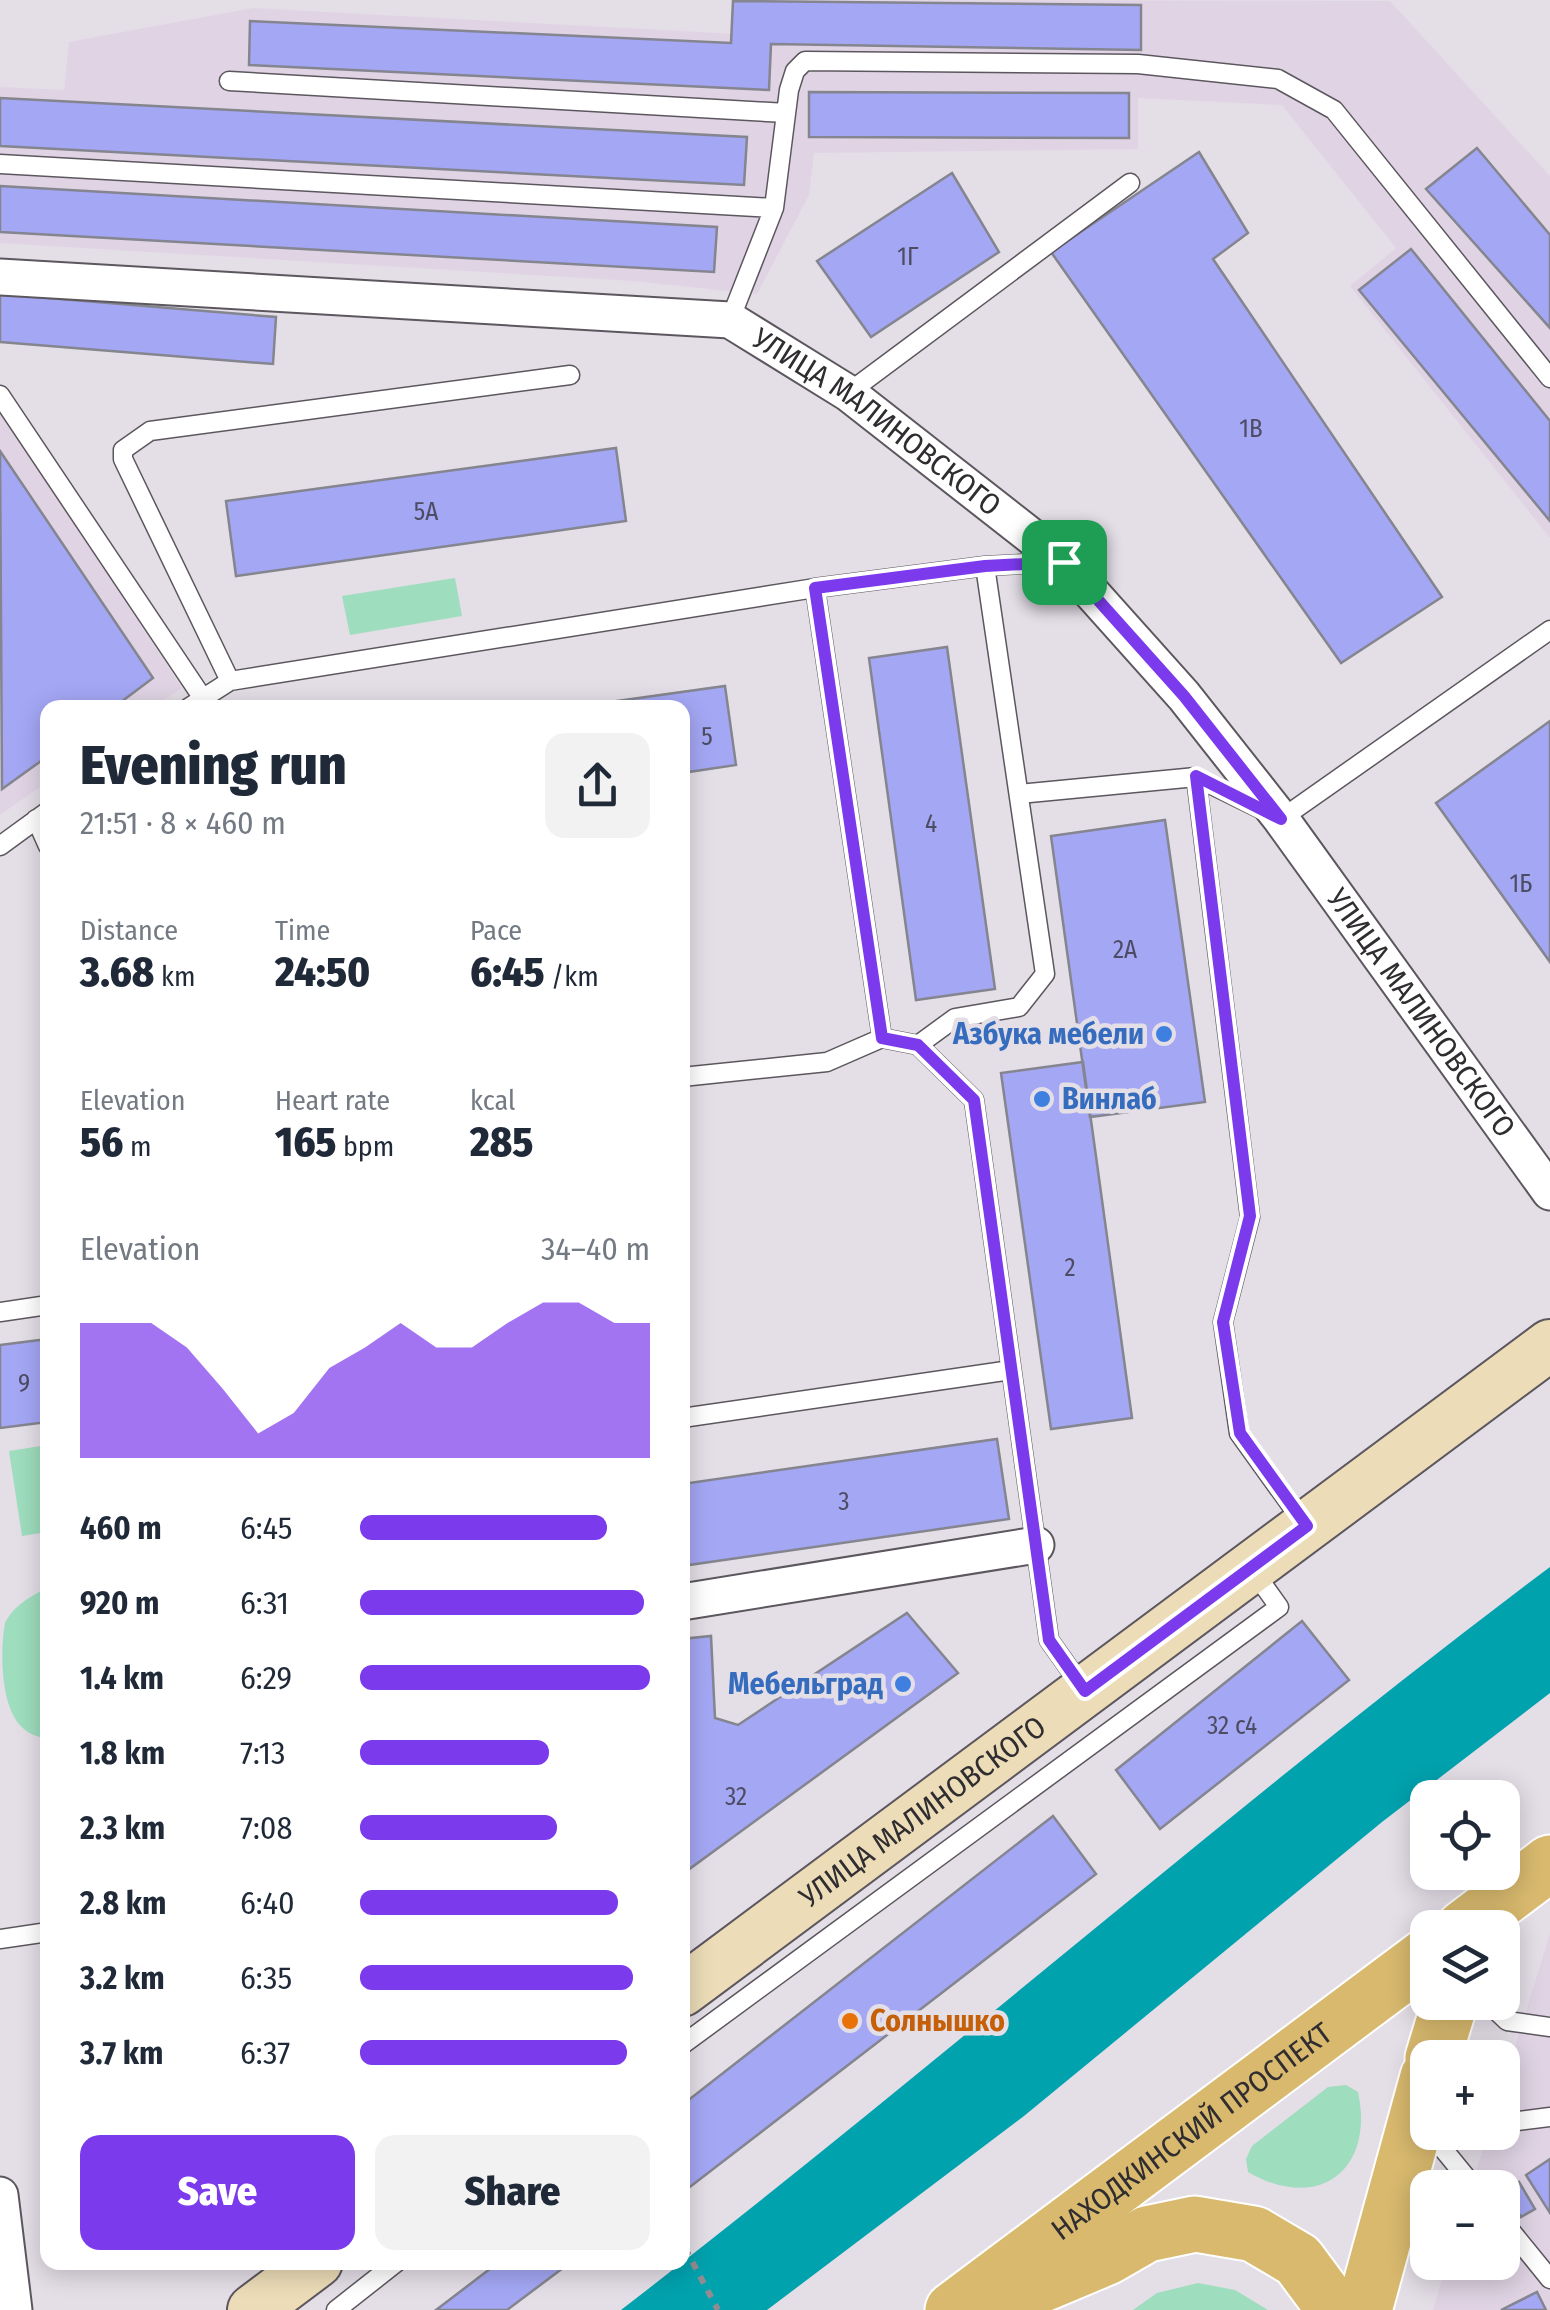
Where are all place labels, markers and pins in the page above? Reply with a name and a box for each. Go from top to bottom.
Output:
pin [1022,520,1107,605]
place label: Азбука мебели [952,1016,1144,1052]
marker: Азбука мебели [1153,1023,1175,1045]
place label: Винлаб [1062,1081,1157,1117]
marker: Винлаб [1031,1088,1053,1110]
place label: Мебельград [728,1666,883,1702]
marker: Мебельград [892,1673,914,1695]
place label: Солнышко [870,2003,1005,2039]
marker: Солнышко [839,2010,861,2032]

